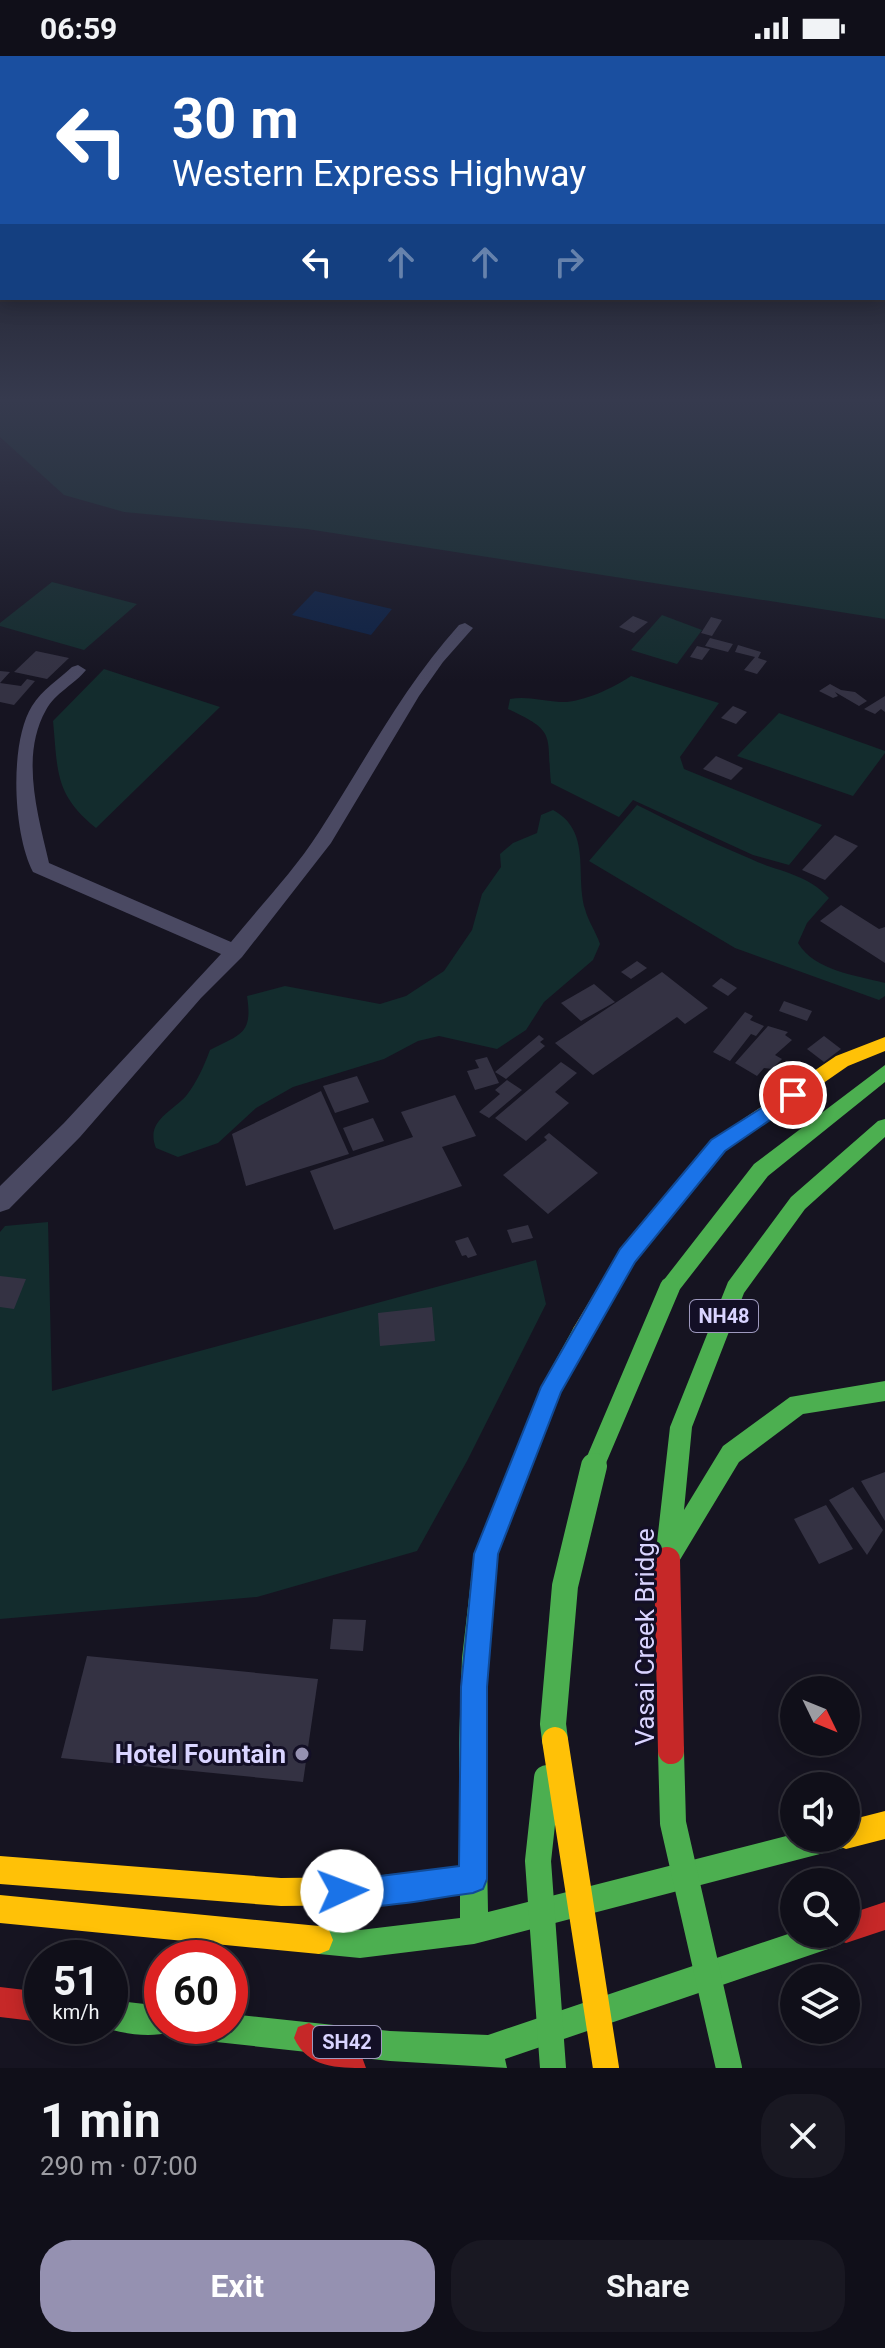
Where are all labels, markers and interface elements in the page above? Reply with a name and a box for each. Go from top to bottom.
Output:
text: 06:59 [40,11,117,46]
text: 30 m [172,86,299,152]
icon: left [40,88,144,192]
text: Western Express Highway [172,153,586,195]
icon: left [295,240,339,284]
icon: ahead [379,240,423,284]
icon: ahead [463,240,507,284]
icon: right [547,240,591,284]
pin [759,1061,827,1129]
icon: arrive [771,1073,815,1117]
road number: NH48 [690,1300,758,1332]
street label: Vasai Creek Bridge [630,1528,660,1746]
north arrow [780,1676,860,1756]
map controls [780,1676,860,2044]
place label: Hotel Fountain [115,1739,286,1769]
marker: Hotel Fountain [293,1745,311,1763]
button: sound [780,1772,860,1852]
position arrow [300,1849,384,1933]
button: search [780,1868,860,1948]
speed limit sign: 60 [144,1940,248,2044]
text: 51 [53,1958,99,2005]
button: layers [780,1964,860,2044]
text: km/h [53,2000,99,2024]
road number: SH42 [313,2026,381,2058]
text: 1 min [40,2092,161,2149]
button: close [761,2094,845,2178]
text: 290 m · 07:00 [40,2151,198,2181]
button: Exit [40,2240,435,2332]
button: Share [451,2240,845,2332]

